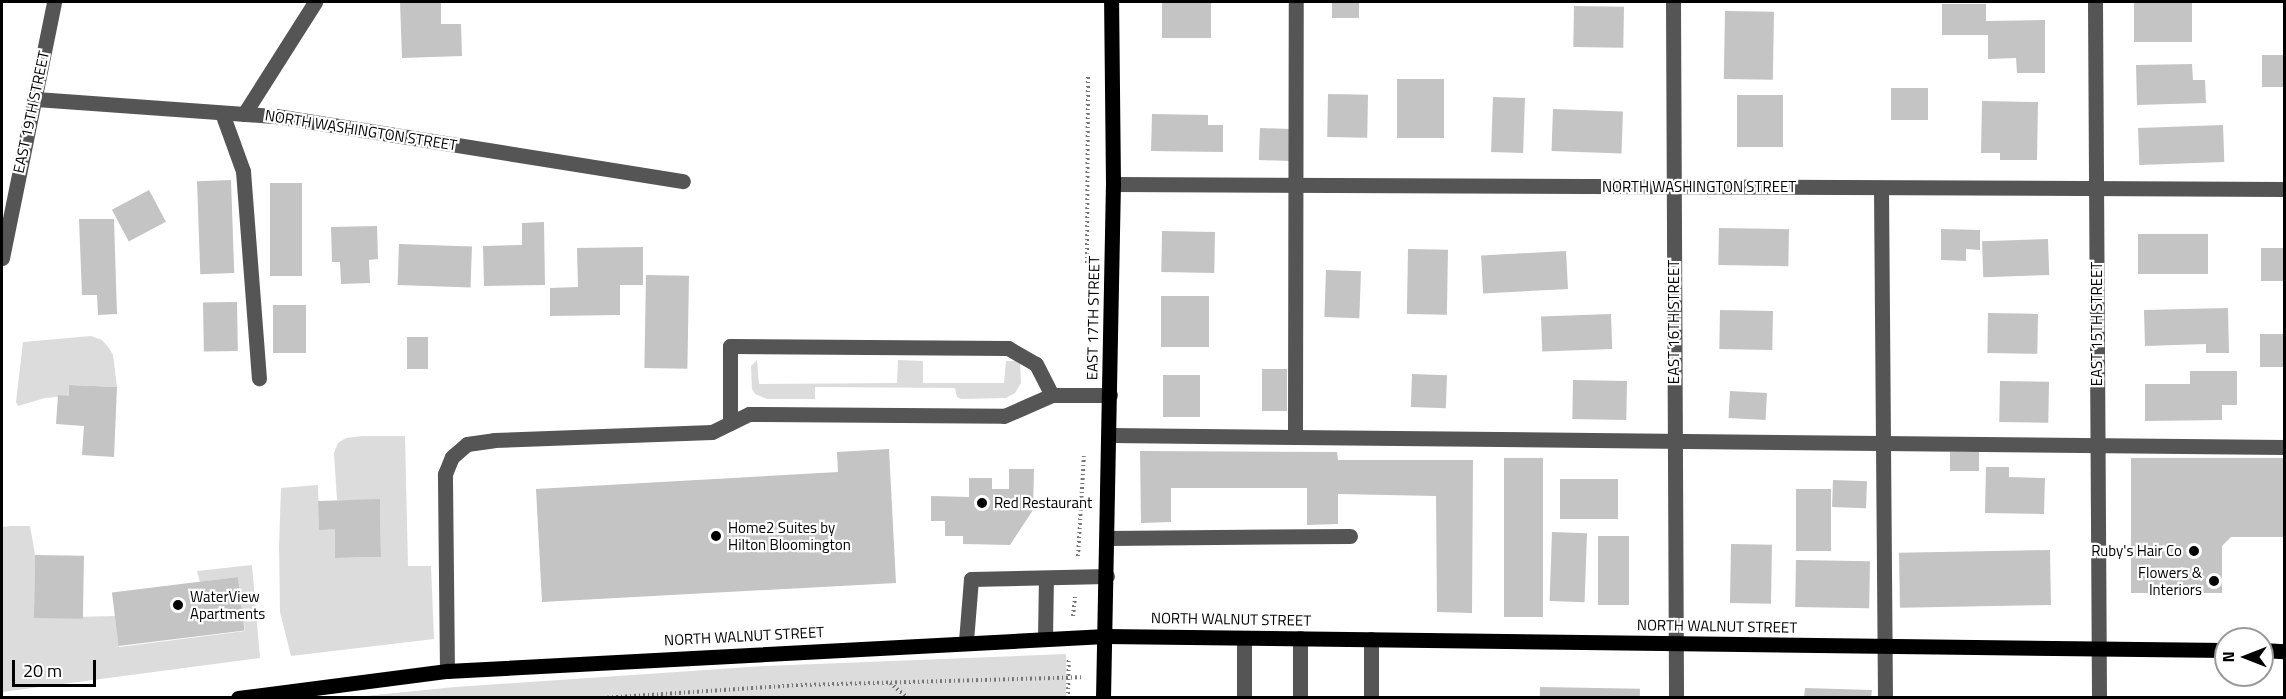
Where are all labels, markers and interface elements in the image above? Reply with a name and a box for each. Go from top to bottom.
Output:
street label: EAST 19TH STREET [9,49,53,175]
street label: NORTH WASHINGTON STREET [264,106,458,154]
street label: NORTH WASHINGTON STREET [1602,178,1796,196]
street label: EAST 17TH STREET [1083,256,1103,380]
street label: EAST 16TH STREET [1665,260,1683,384]
street label: EAST 15TH STREET [2088,262,2106,386]
place label: Red Restaurant [994,494,1092,512]
marker: Red Restaurant [975,496,989,510]
place label: Home2 Suites by Hilton Bloomington [728,518,851,553]
marker: Home2 Suites by Hilton Bloomington [709,529,723,543]
place label: Ruby's Hair Co [2091,542,2182,560]
marker: Ruby's Hair Co [2187,544,2201,558]
place label: Flowers & Interiors [2138,563,2202,598]
marker: Flowers & Interiors [2207,574,2221,588]
place label: WaterView Apartments [190,587,265,622]
marker: WaterView Apartments [171,598,185,612]
street label: NORTH WALNUT STREET [1151,609,1311,629]
street label: NORTH WALNUT STREET [1637,616,1797,636]
street label: NORTH WALNUT STREET [664,623,824,649]
north arrow [2214,627,2274,687]
scale bar [15,648,99,686]
text: N [2216,651,2240,663]
text: 20 m [23,657,62,684]

